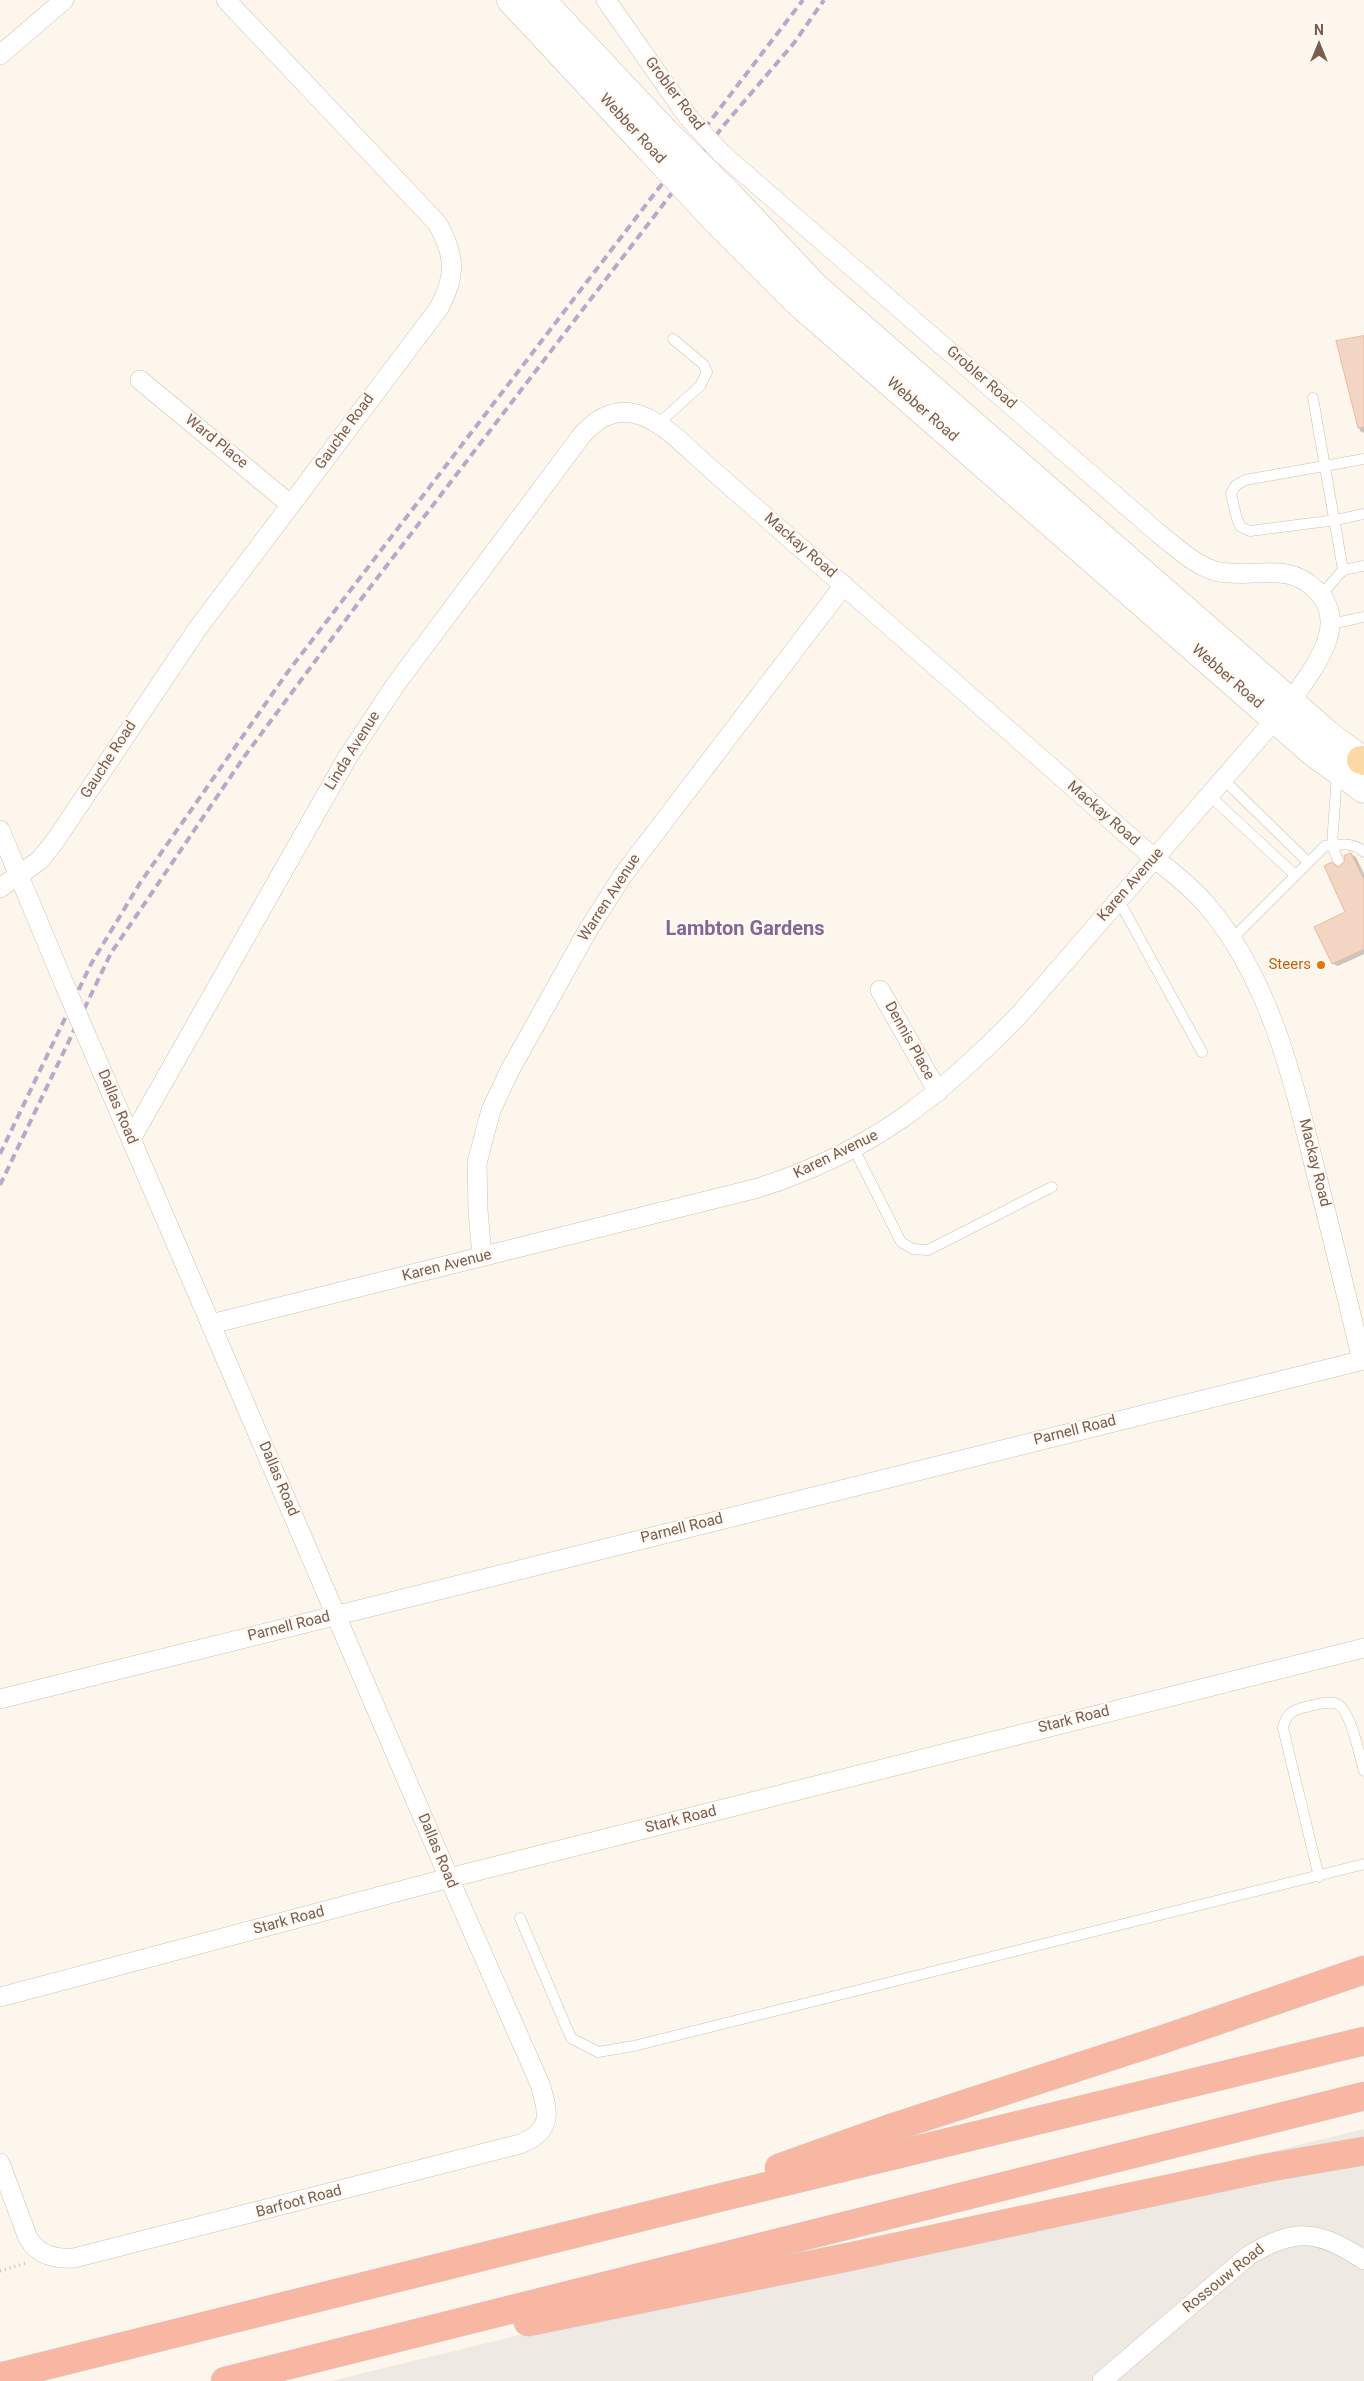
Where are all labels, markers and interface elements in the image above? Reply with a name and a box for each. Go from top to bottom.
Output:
north arrow [1294,20,1344,70]
text: N [1314,22,1324,38]
street label: Grobler Road [641,54,707,134]
street label: Webber Road [595,90,669,168]
street label: Grobler Road [942,343,1020,413]
street label: Webber Road [882,374,962,446]
street label: Gauche Road [312,391,378,473]
street label: Ward Place [181,411,251,473]
street label: Mackay Road [760,510,840,582]
street label: Webber Road [1187,641,1267,713]
street label: Linda Avenue [322,708,384,794]
street label: Gauche Road [77,718,141,802]
street label: Mackay Road [1063,778,1143,850]
street label: Karen Avenue [1094,845,1168,925]
street label: Warren Avenue [575,851,645,945]
district label: Lambton Gardens [665,918,825,942]
place label: Steers [1268,956,1311,974]
marker: Steers [1315,959,1327,971]
street label: Dennis Place [880,999,938,1083]
street label: Dallas Road [93,1067,141,1147]
street label: Mackay Road [1294,1117,1334,1209]
street label: Karen Avenue [791,1127,881,1183]
street label: Karen Avenue [400,1246,494,1286]
street label: Parnell Road [1032,1412,1118,1450]
street label: Dallas Road [254,1439,302,1519]
street label: Parnell Road [639,1510,725,1548]
street label: Parnell Road [246,1608,332,1646]
street label: Stark Road [1037,1702,1111,1738]
street label: Stark Road [644,1802,718,1838]
street label: Dallas Road [413,1811,461,1891]
street label: Stark Road [252,1903,326,1939]
street label: Barfoot Road [254,2182,344,2222]
street label: Rossouw Road [1180,2241,1268,2317]

